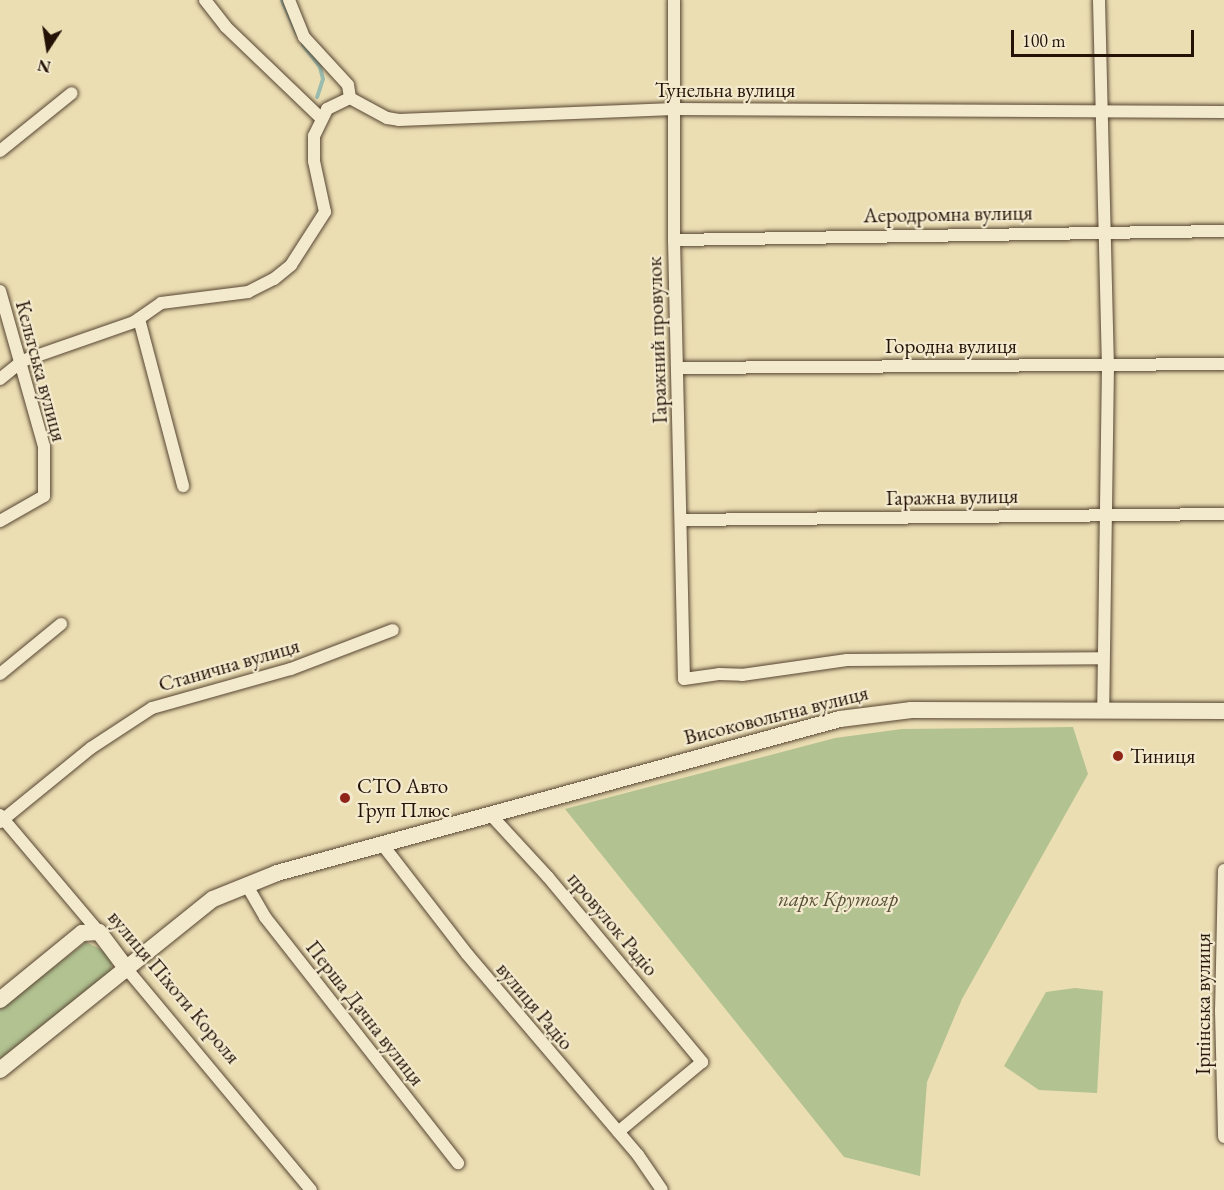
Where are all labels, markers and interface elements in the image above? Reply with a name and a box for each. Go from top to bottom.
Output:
north arrow [18,18,78,78]
scale bar [1014,18,1197,56]
text: 100 m [1022,29,1066,52]
text: N [36,54,53,78]
street label: Тунельна вулиця [655,77,795,103]
street label: Аеродромна вулиця [863,200,1033,228]
street label: Гаражний провулок [641,256,673,424]
street label: Кельтська вулиця [10,298,72,444]
street label: Городна вулиця [885,333,1017,359]
street label: Гаражна вулиця [886,483,1018,511]
street label: Станична вулиця [156,633,302,697]
street label: Високовольтна вулиця [681,680,871,750]
place label: Тиниця [1130,743,1195,769]
marker: Тиниця [1111,749,1125,763]
place label: СТО Авто Груп Плюс [357,773,450,823]
marker: СТО Авто Груп Плюс [338,791,352,805]
street label: провулок Радіо [562,867,664,981]
park label: парк Крутояр [778,886,898,912]
street label: вулиця Піхоти Короля [103,905,245,1069]
street label: Ірпінська вулиця [1190,933,1216,1075]
street label: Перша Дачна вулиця [300,935,430,1091]
street label: вулиця Радіо [491,957,579,1055]

